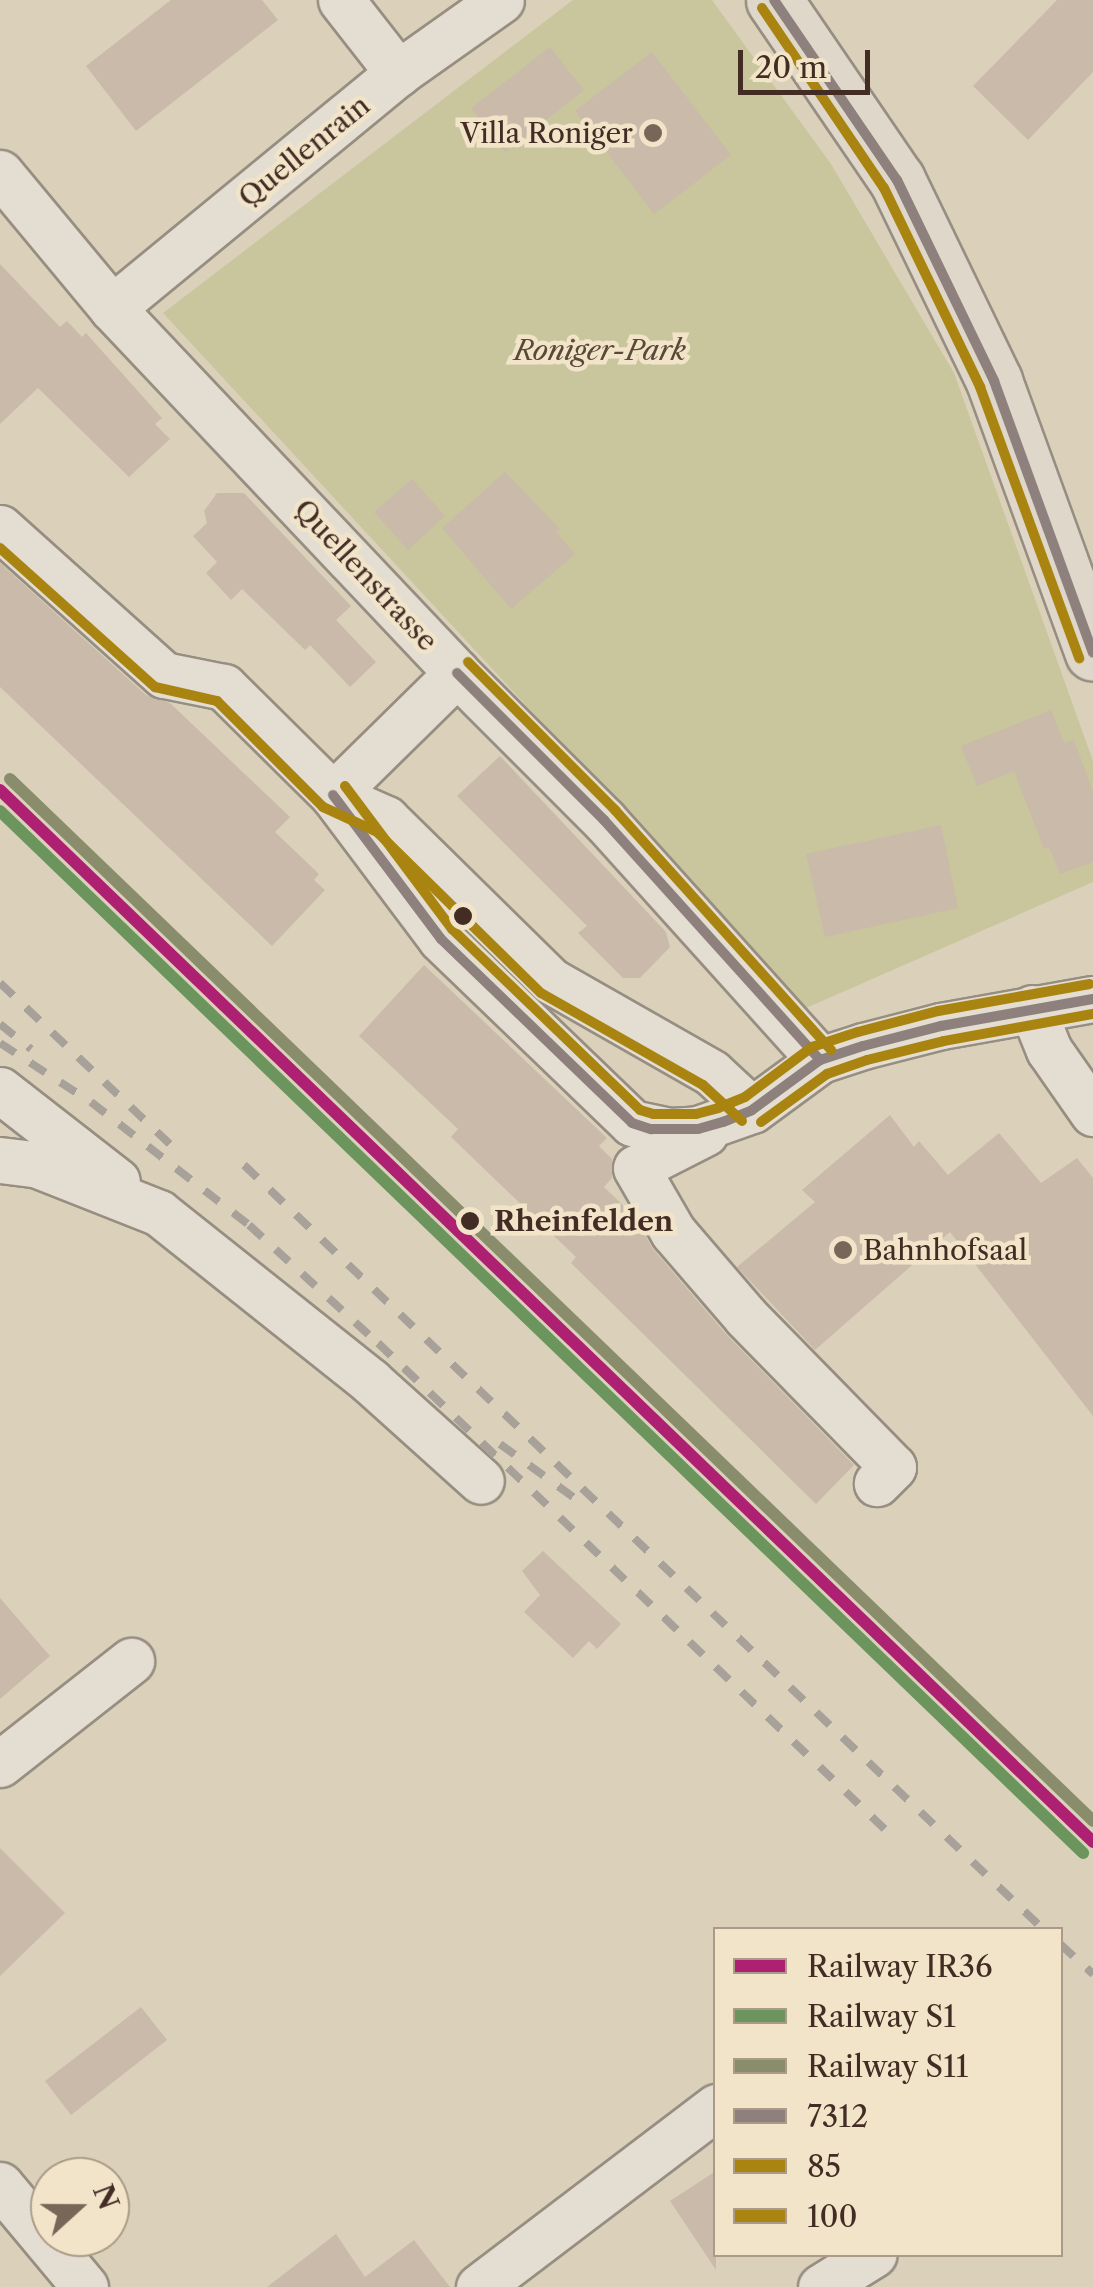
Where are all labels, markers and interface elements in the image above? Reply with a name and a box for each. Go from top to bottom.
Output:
scale bar [743,30,876,92]
text: 20 m [755,49,827,86]
street label: Quellenrain [232,88,376,214]
place label: Villa Roniger [460,116,633,150]
marker: Villa Roniger [642,122,664,144]
park label: Roniger-Park [514,333,686,367]
street label: Quellenstrasse [287,492,445,658]
unlabelled marker [453,906,473,926]
place label: Rheinfelden [494,1204,673,1238]
marker: Rheinfelden [455,1206,485,1236]
place label: Bahnhofsaal [863,1233,1027,1267]
marker: Bahnhofsaal [832,1239,854,1261]
legend [713,1927,1063,2257]
text: Railway IR36 [807,1948,993,1985]
text: Railway S1 [807,1998,956,2035]
text: Railway S11 [807,2048,968,2085]
text: 7312 [807,2098,868,2135]
text: 85 [807,2148,841,2185]
north arrow [30,2157,130,2257]
text: N [86,2180,126,2214]
text: 100 [807,2198,858,2235]

